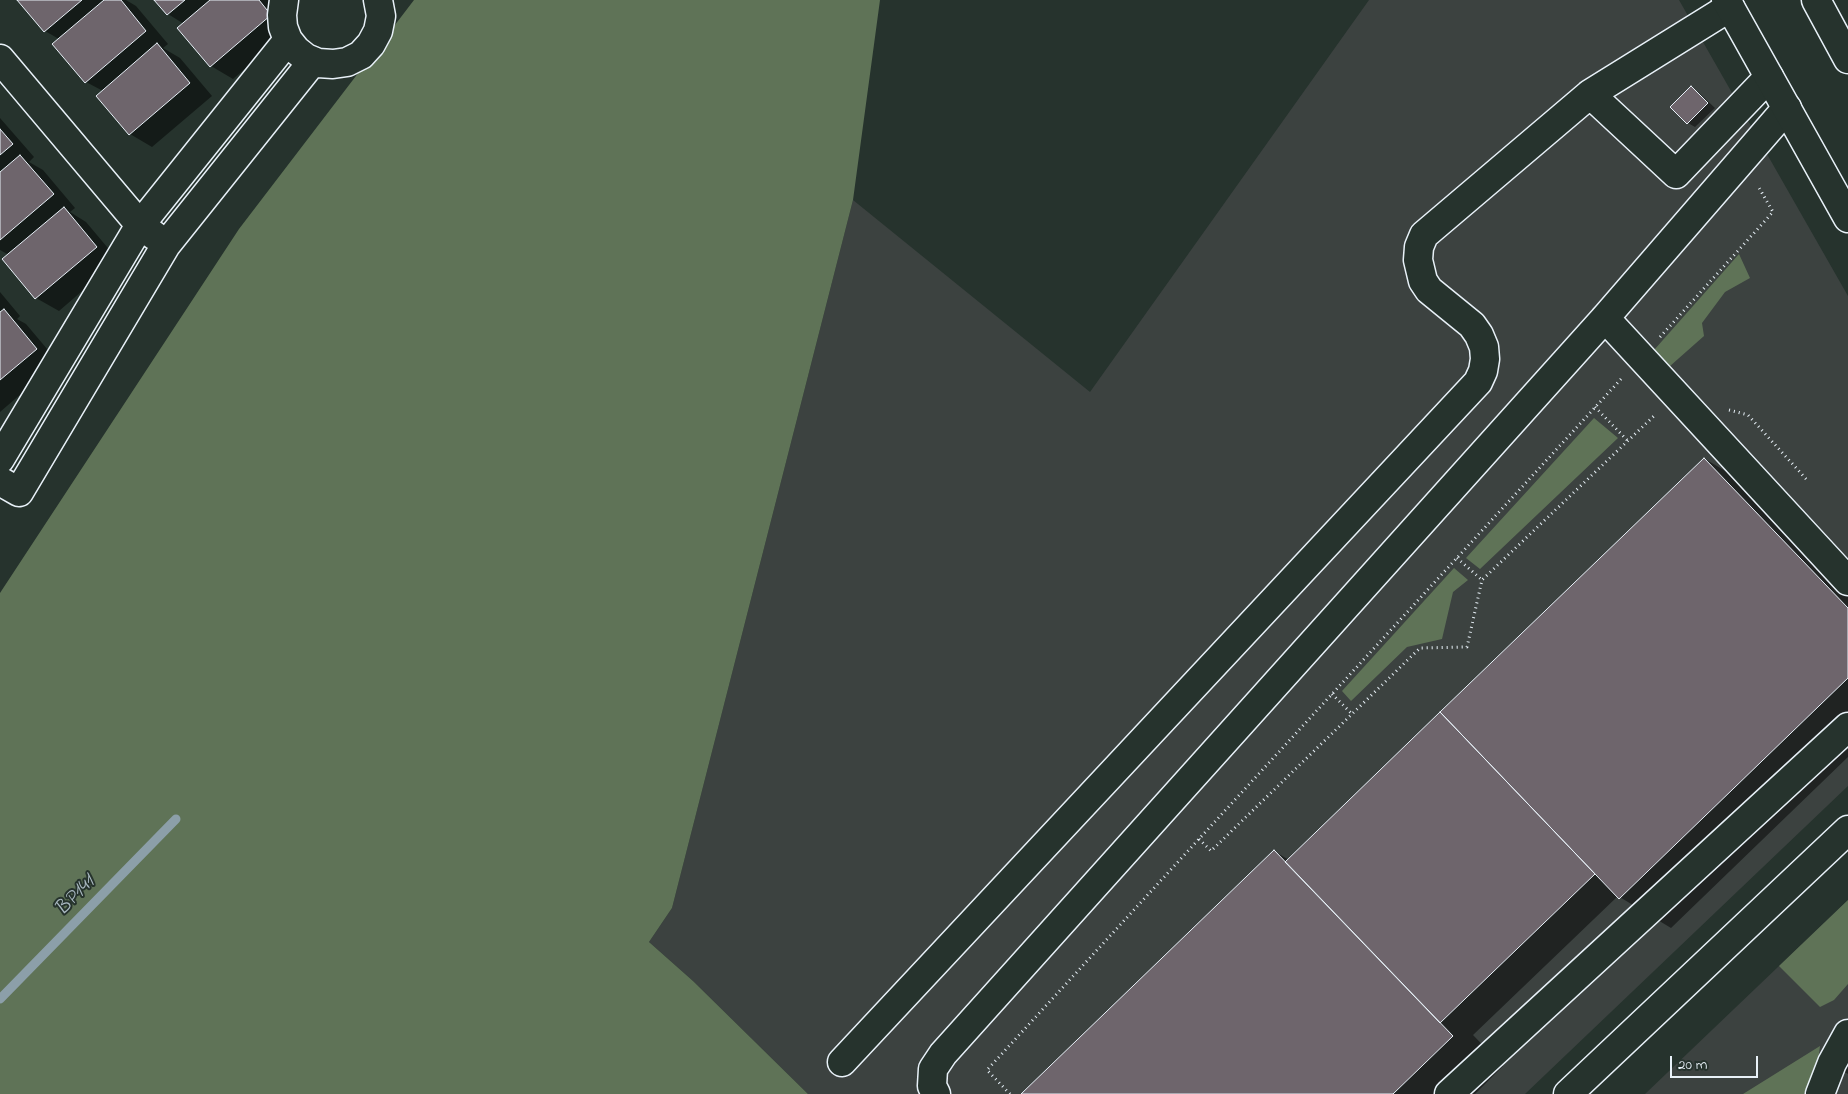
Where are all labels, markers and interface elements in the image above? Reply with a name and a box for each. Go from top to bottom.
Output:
water label: BP141 [51,871,101,923]
scale bar [1673,1046,1760,1078]
text: 20 m [1678,1054,1707,1076]

